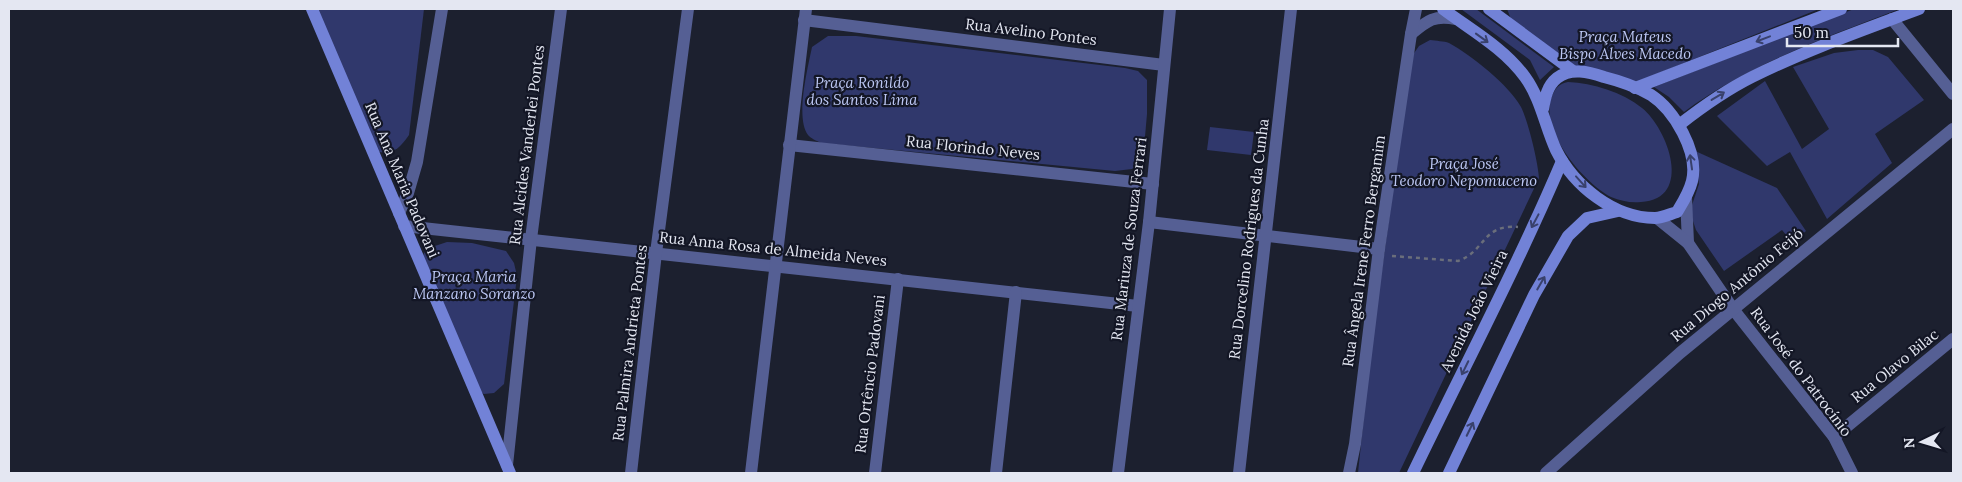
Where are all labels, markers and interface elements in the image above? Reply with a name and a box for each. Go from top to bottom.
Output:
street label: Rua Avelino Pontes [964,14,1098,49]
scale bar [1787,15,1898,47]
text: 50 m [1794,23,1829,42]
park label: Praça Mateus Bispo Alves Macedo [1559,27,1691,63]
one-way arrow [1475,33,1489,43]
one-way arrow [1756,35,1771,45]
street label: Rua Alcides Vanderlei Pontes [505,44,548,246]
park label: Praça Ronildo dos Santos Lima [807,73,918,109]
one-way arrow [1711,91,1725,101]
street label: Rua Ana Maria Padovani [361,99,444,260]
street label: Rua Dorcelino Rodrigues da Cunha [1224,117,1273,360]
street label: Rua Florindo Neves [905,131,1041,164]
street label: Rua Ângela Irene Ferro Bergamim [1338,134,1389,368]
street label: Rua Mariuza de Souza Ferrari [1107,136,1150,342]
park label: Praça José Teodoro Nepomuceno [1391,154,1537,190]
one-way arrow [1686,154,1696,170]
one-way arrow [1575,176,1586,189]
one-way arrow [1529,214,1539,228]
street label: Rua Diogo Antônio Feijó [1667,223,1807,346]
street label: Rua Anna Rosa de Almeida Neves [658,227,888,270]
street label: Rua Palmira Andrieta Pontes [608,244,651,442]
street label: Avenida João Vieira [1435,246,1512,376]
park label: Praça Maria Manzano Soranzo [413,267,535,303]
one-way arrow [1536,277,1546,291]
street label: Rua Ortêncio Padovani [850,294,889,454]
street label: Rua José do Patrocínio [1747,303,1856,440]
street label: Rua Olavo Bilac [1847,325,1942,407]
one-way arrow [1460,360,1469,375]
north arrow [1897,417,1947,467]
one-way arrow [1466,422,1475,437]
text: N [1900,437,1918,449]

